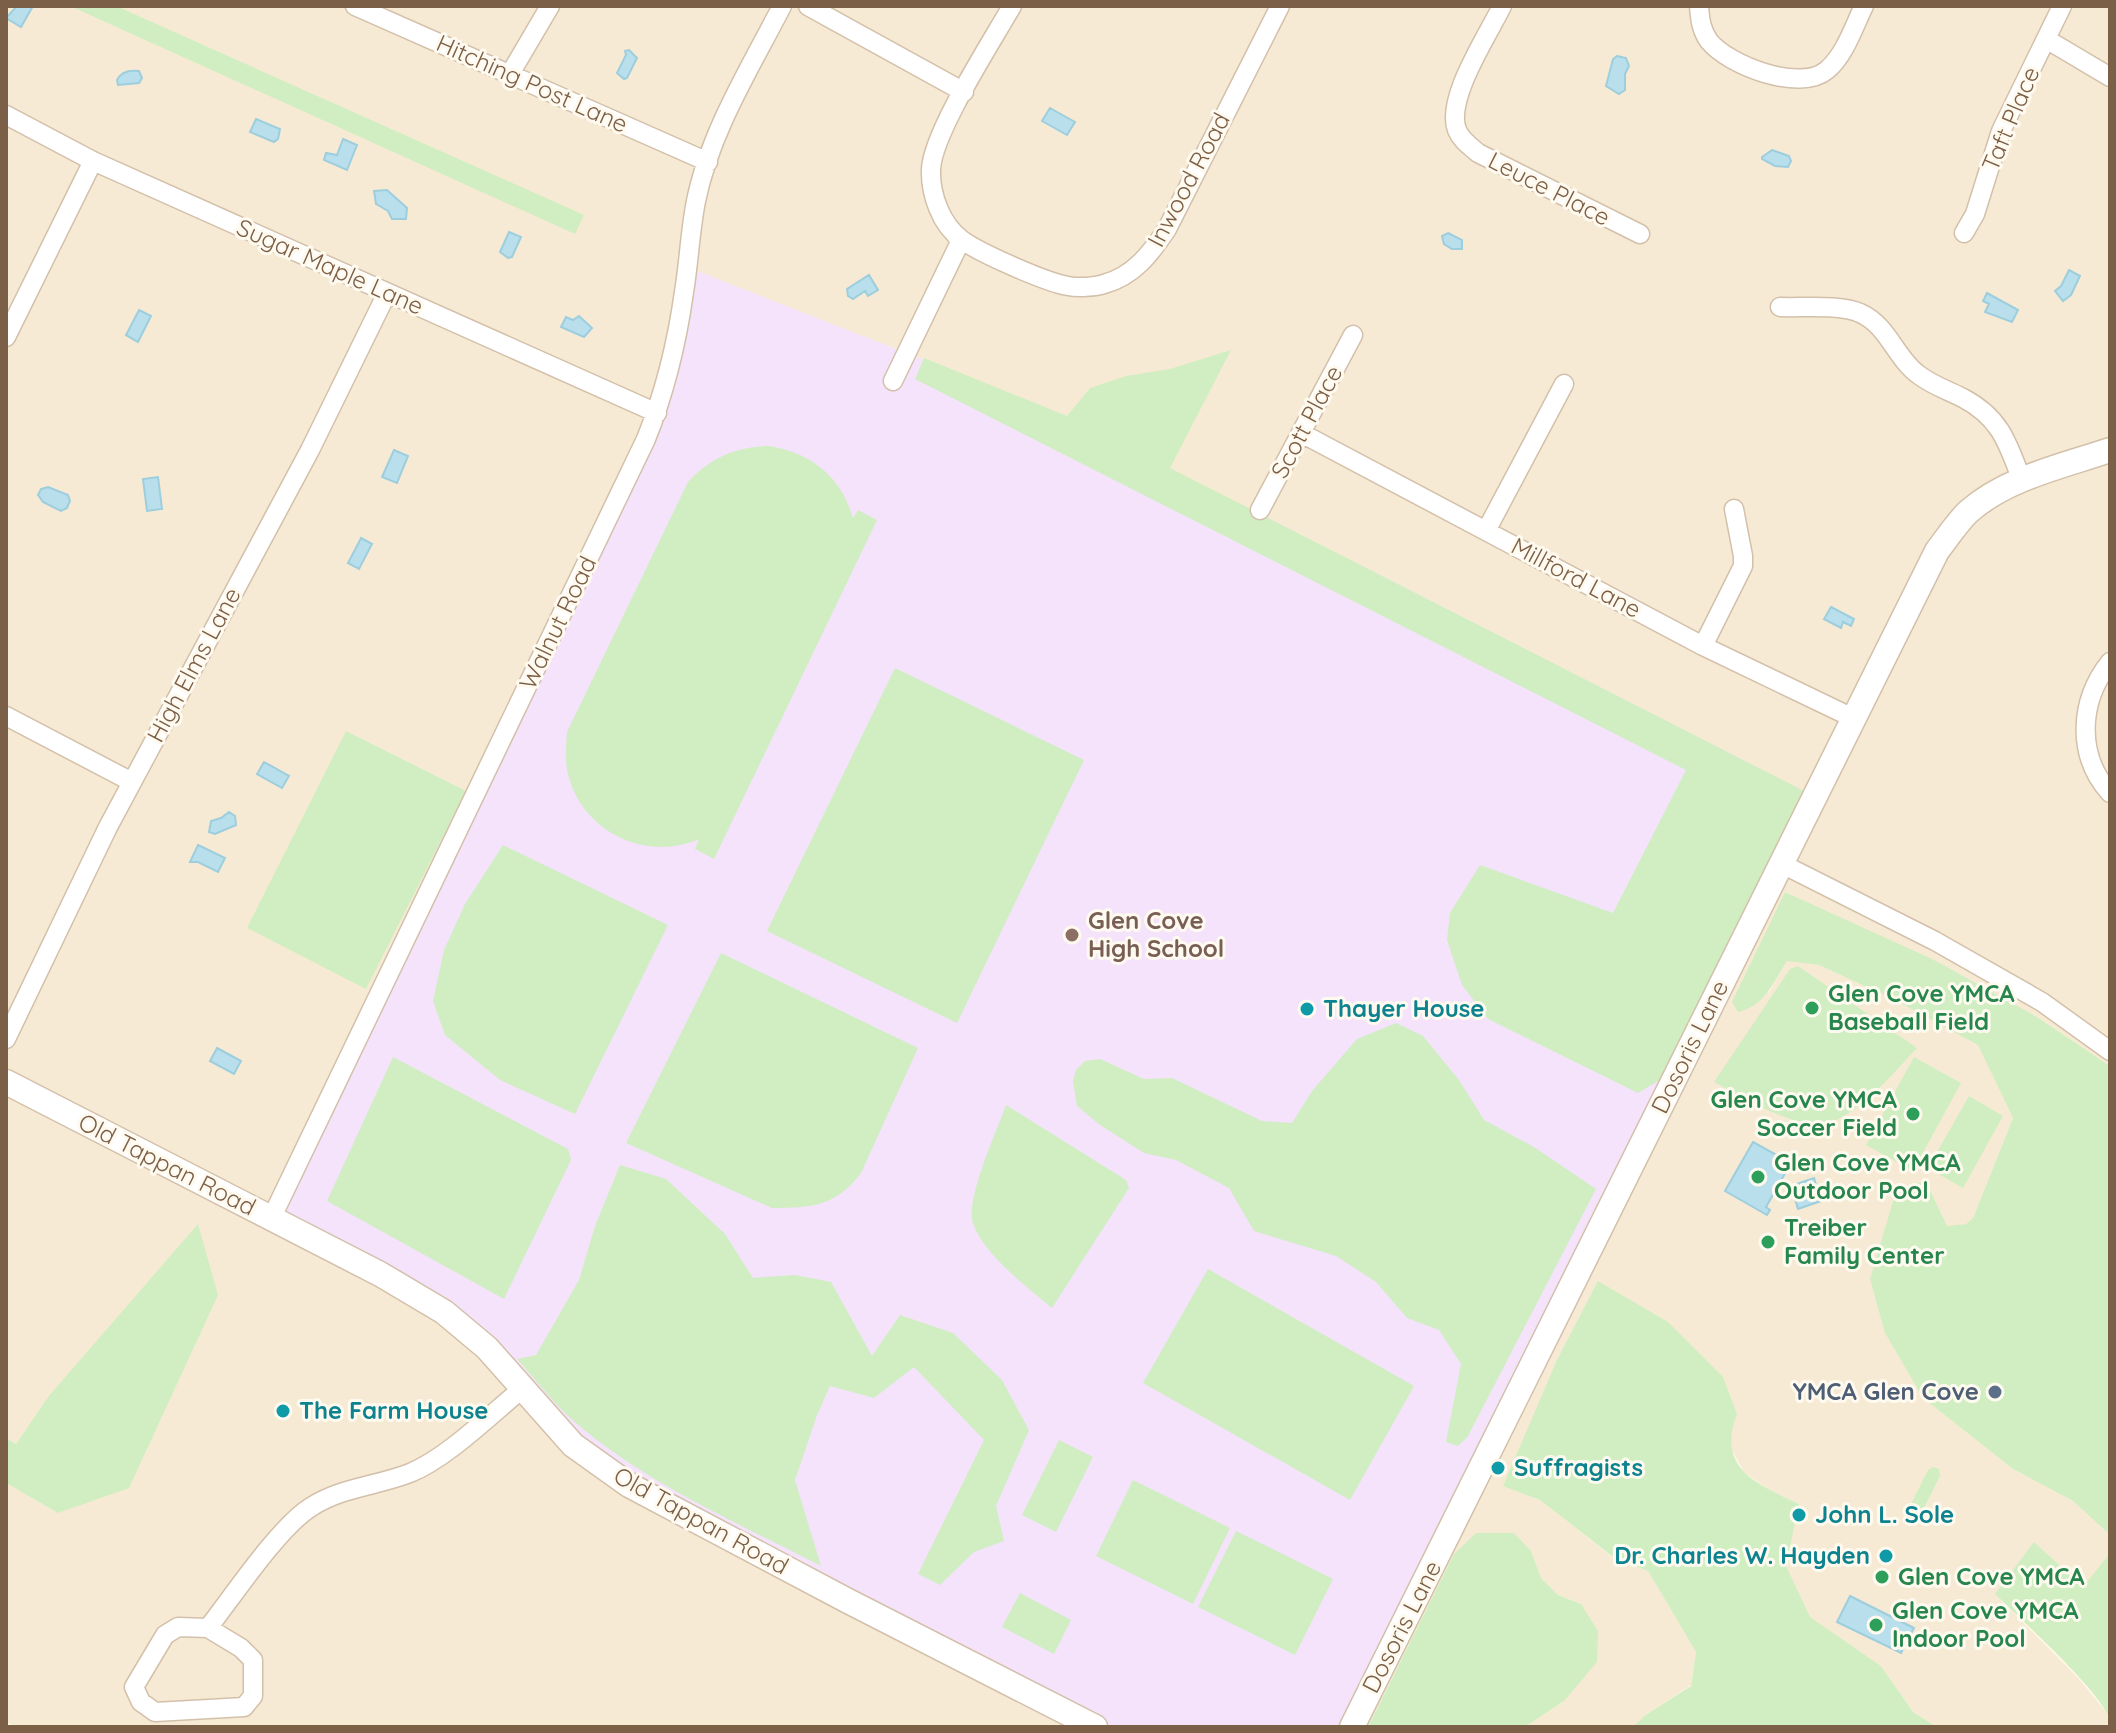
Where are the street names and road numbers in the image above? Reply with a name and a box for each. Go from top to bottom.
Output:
street label: Hitching Post Lane [432,27,633,139]
street label: Taft Place [1975,62,2045,175]
street label: Inwood Road [1140,107,1236,252]
street label: Leuce Place [1483,145,1615,232]
street label: Sugar Maple Lane [232,211,428,321]
street label: Scott Place [1264,360,1348,483]
street label: Millford Lane [1506,530,1647,624]
street label: Walnut Road [512,551,602,694]
street label: High Elms Lane [140,582,247,747]
street label: Dosoris Lane [1644,975,1734,1118]
street label: Old Tappan Road [74,1106,261,1222]
street label: Old Tappan Road [609,1460,794,1581]
street label: Dosoris Lane [1355,1555,1447,1698]

